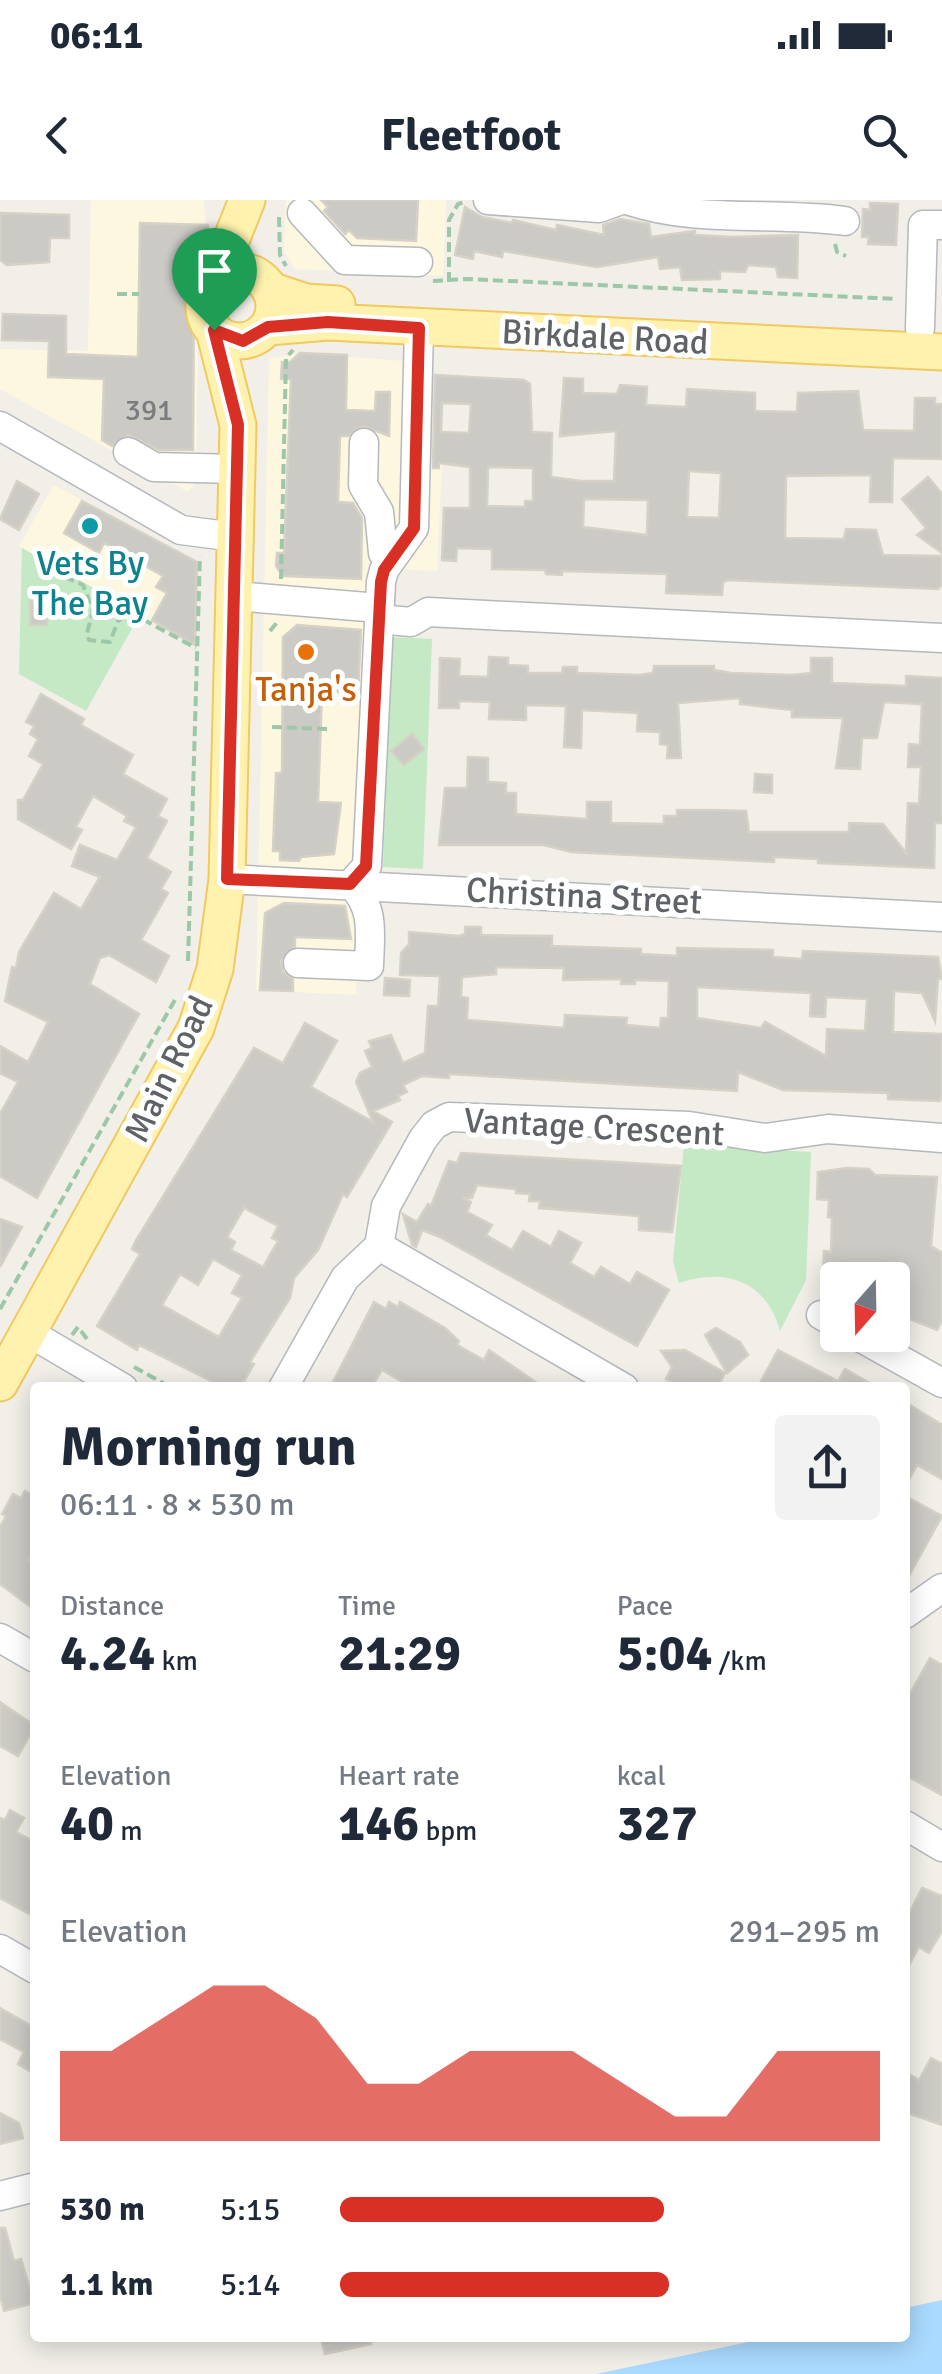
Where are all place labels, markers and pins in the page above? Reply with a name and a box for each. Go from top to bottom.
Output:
pin [172,228,257,331]
marker: Vets By The Bay [79,515,101,537]
place label: Vets By The Bay [32,542,148,625]
marker: Tanja's [295,641,317,663]
place label: Tanja's [255,668,357,711]

